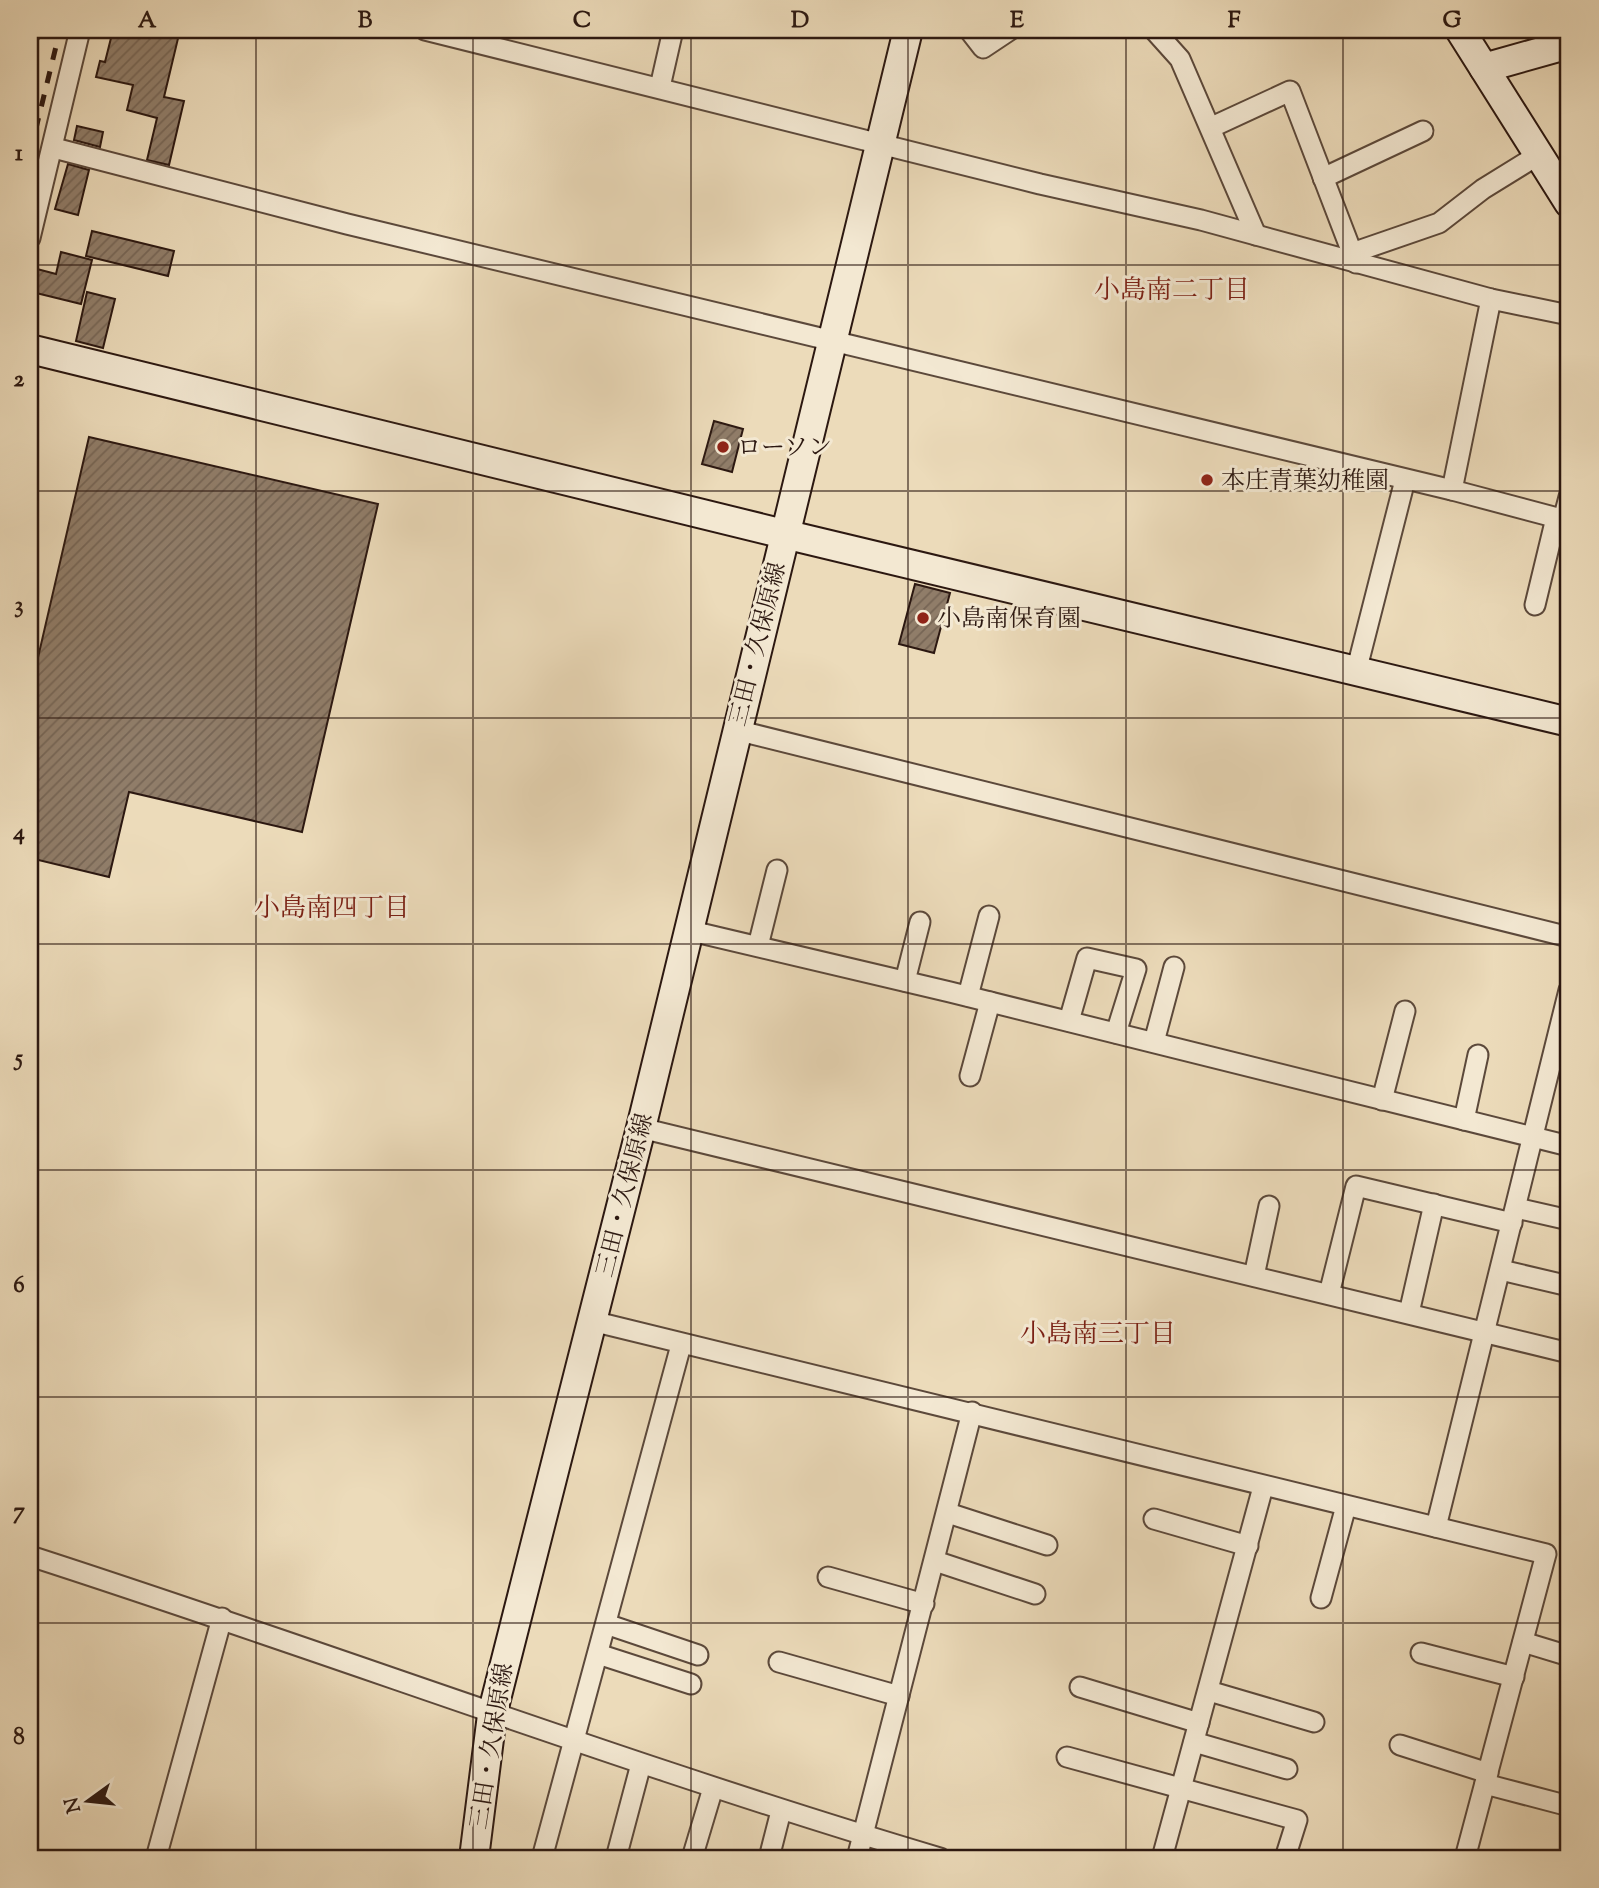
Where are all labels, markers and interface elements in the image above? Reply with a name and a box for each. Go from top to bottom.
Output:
text: A [138,5,157,38]
text: B [358,5,373,38]
text: C [573,5,591,38]
text: D [791,5,809,38]
text: E [1010,5,1024,38]
text: F [1228,5,1241,38]
text: G [1443,5,1462,38]
text: 1 [15,138,23,171]
district label: 小島南二丁目 [1094,273,1250,310]
text: 2 [14,364,25,397]
place label: ローソン [737,432,832,466]
marker: ローソン [715,439,731,455]
place label: 本庄青葉幼稚園 [1221,465,1389,499]
marker: 本庄青葉幼稚園 [1199,472,1215,488]
street label: 三田・久保原線 [722,559,796,730]
text: 3 [14,590,24,623]
place label: 小島南保育園 [937,603,1081,637]
marker: 小島南保育園 [915,610,931,626]
text: 4 [12,817,25,850]
district label: 小島南四丁目 [254,891,410,928]
text: 5 [13,1043,23,1076]
street label: 三田・久保原線 [589,1110,663,1281]
text: 6 [13,1270,25,1303]
district label: 小島南三丁目 [1020,1317,1176,1354]
text: 7 [13,1496,25,1529]
street label: 三田・久保原線 [463,1661,523,1832]
text: 8 [13,1722,25,1755]
north arrow [52,1766,122,1836]
text: N [59,1794,89,1816]

